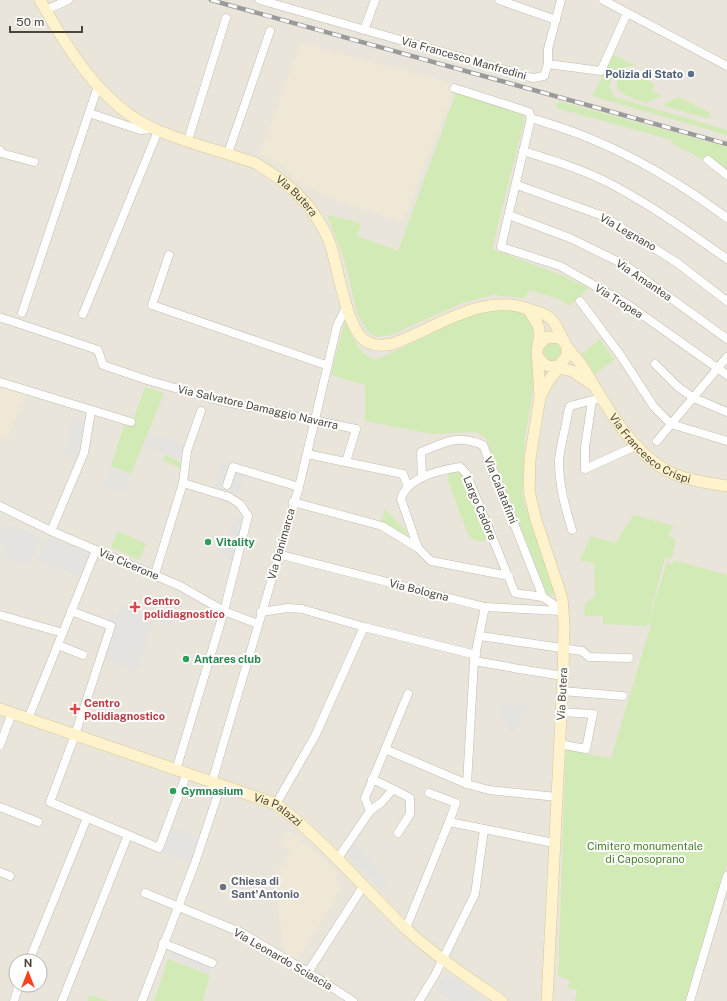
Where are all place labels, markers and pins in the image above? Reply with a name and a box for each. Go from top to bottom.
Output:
place label: Polizia di Stato [605,68,683,80]
marker: Polizia di Stato [686,69,696,79]
place label: Vitality [216,536,256,548]
marker: Vitality [203,537,213,547]
place label: Centro polidiagnostico [144,595,225,620]
marker: Centro polidiagnostico [129,601,141,613]
place label: Antares club [194,653,261,665]
marker: Antares club [181,654,191,664]
place label: Centro Polidiagnostico [84,697,165,722]
marker: Centro Polidiagnostico [69,703,81,715]
place label: Gymnasium [181,785,243,797]
marker: Gymnasium [168,786,178,796]
place label: Chiesa di Sant'Antonio [231,875,299,900]
marker: Chiesa di Sant'Antonio [218,882,228,892]

